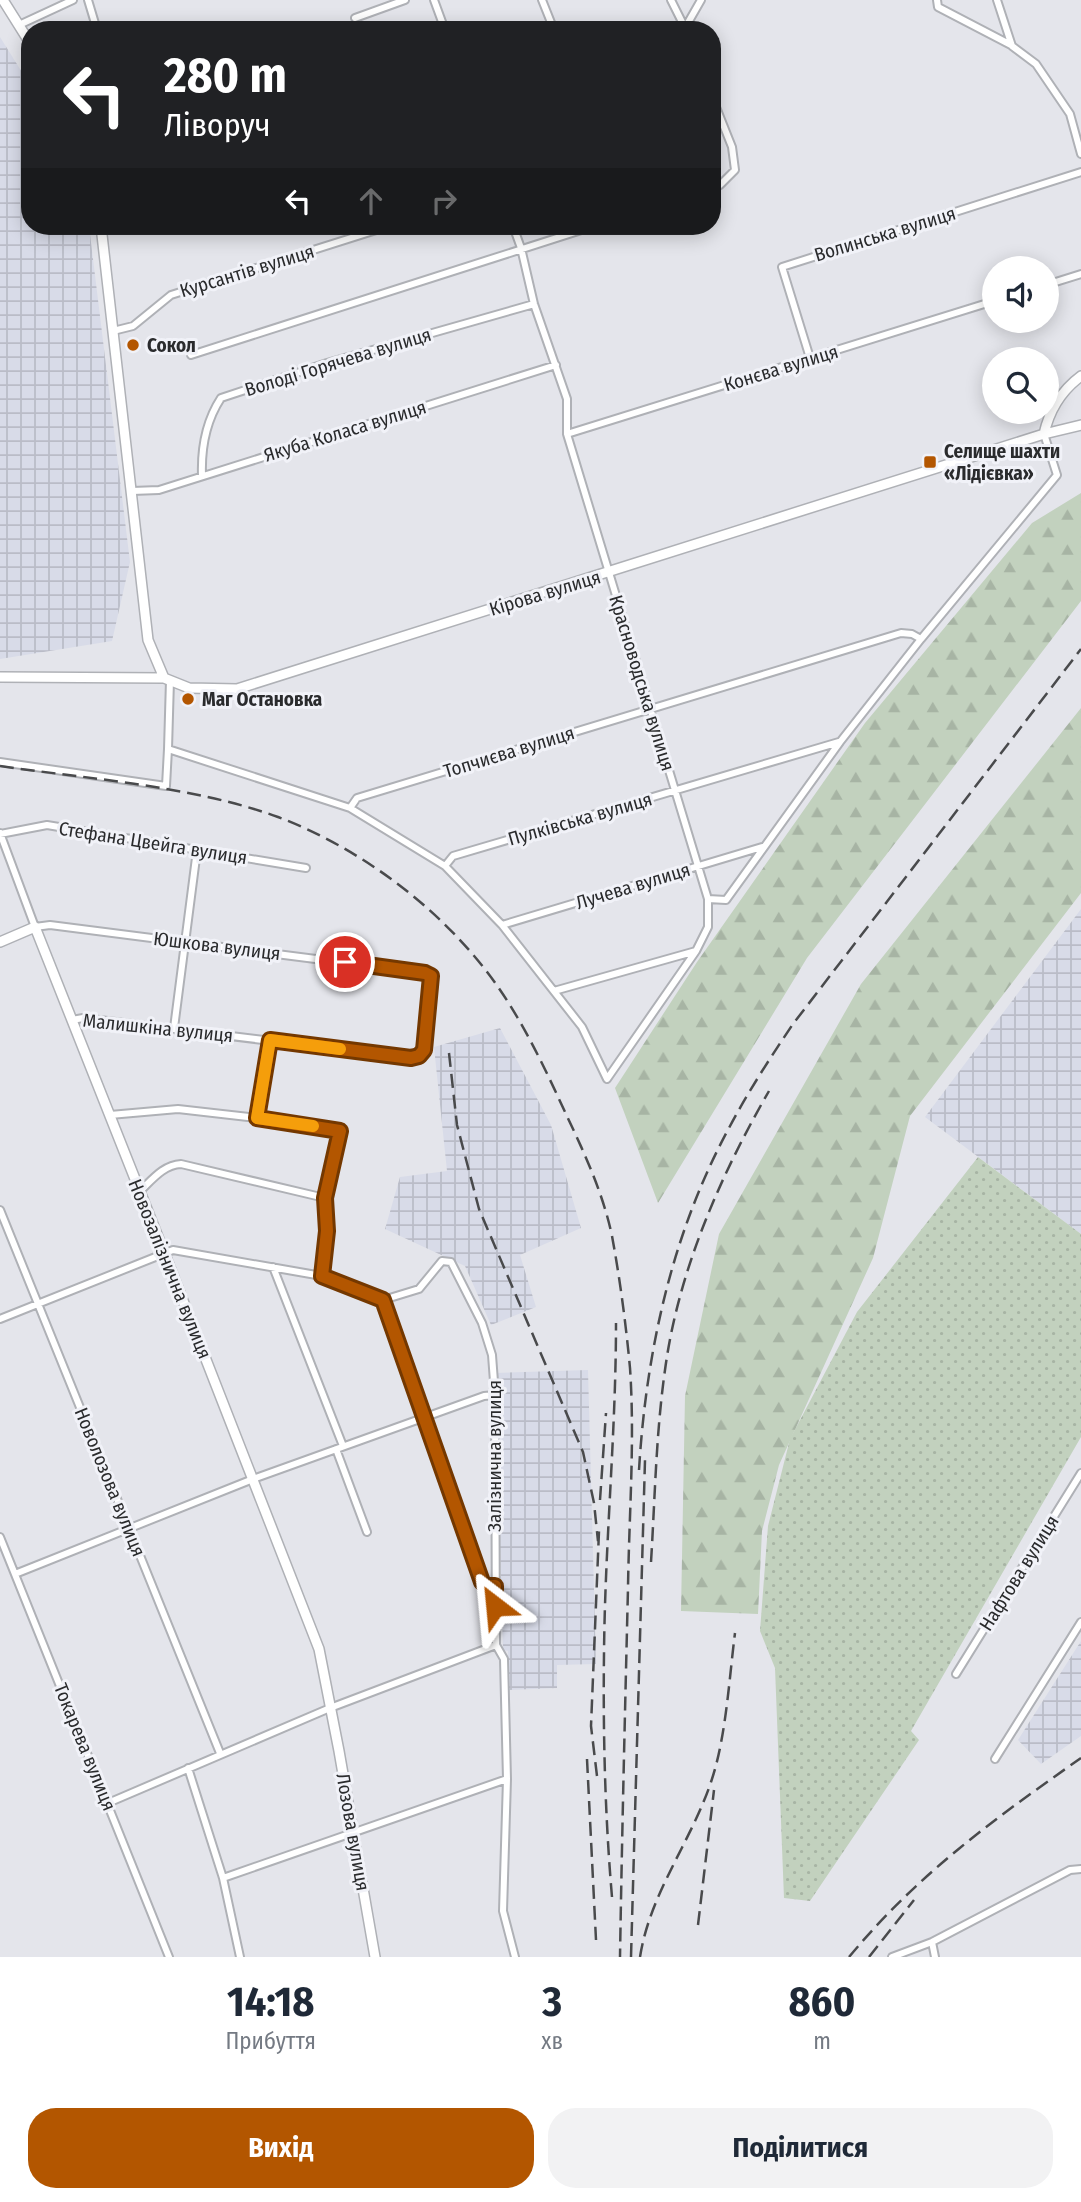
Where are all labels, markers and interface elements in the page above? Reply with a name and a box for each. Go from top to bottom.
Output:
text: 280 m [164,46,287,105]
icon: left [49,49,140,140]
text: Ліворуч [164,106,271,144]
icon: left [279,182,317,220]
icon: ahead [352,182,390,220]
icon: right [425,182,463,220]
street label: Волинська вулиця [812,202,958,266]
street label: Курсантів вулиця [177,240,317,302]
map controls [982,256,1059,424]
button: sound [982,256,1059,333]
street label: Володі Горячева вулиця [242,323,434,401]
place label: Сокол [147,334,196,357]
marker: Сокол [125,337,141,353]
street label: Конєва вулиця [721,340,841,396]
button: search [982,347,1059,424]
street label: Якуба Коласа вулиця [261,395,429,467]
place label: Селище шахти «Лідієвка» [944,440,1060,485]
marker: Селище шахти «Лідієвка» [922,454,938,470]
street label: Кірова вулиця [487,565,603,621]
street label: Красноводська вулиця [604,592,680,774]
place label: Маг Остановка [202,688,322,711]
marker: Маг Остановка [180,691,196,707]
street label: Топчиєва вулиця [441,721,577,783]
street label: Пулківська вулиця [505,787,655,851]
street label: Стефана Цвейга вулиця [57,817,249,869]
street label: Лучева вулиця [573,858,693,914]
street label: Юшкова вулиця [152,927,282,965]
pin [315,932,375,992]
icon: arrive [326,943,364,981]
street label: Малишкіна вулиця [82,1009,234,1047]
street label: Новозалізнична вулиця [123,1176,217,1362]
street label: Залізнична вулиця [483,1380,506,1532]
street label: Новолозова вулиця [70,1404,150,1560]
street label: Нафтова вулиця [974,1511,1064,1635]
position arrow [458,1569,532,1643]
street label: Токарева вулиця [49,1680,121,1814]
street label: Лозова вулиця [331,1771,375,1893]
text: 14:18 [227,1977,314,2027]
text: 3 [542,1977,562,2027]
text: 860 [788,1977,856,2027]
text: Прибуття [225,2027,316,2055]
text: хв [541,2027,563,2055]
text: m [813,2027,831,2055]
button: Вихід [28,2108,534,2188]
button: Поділитися [548,2108,1053,2188]

